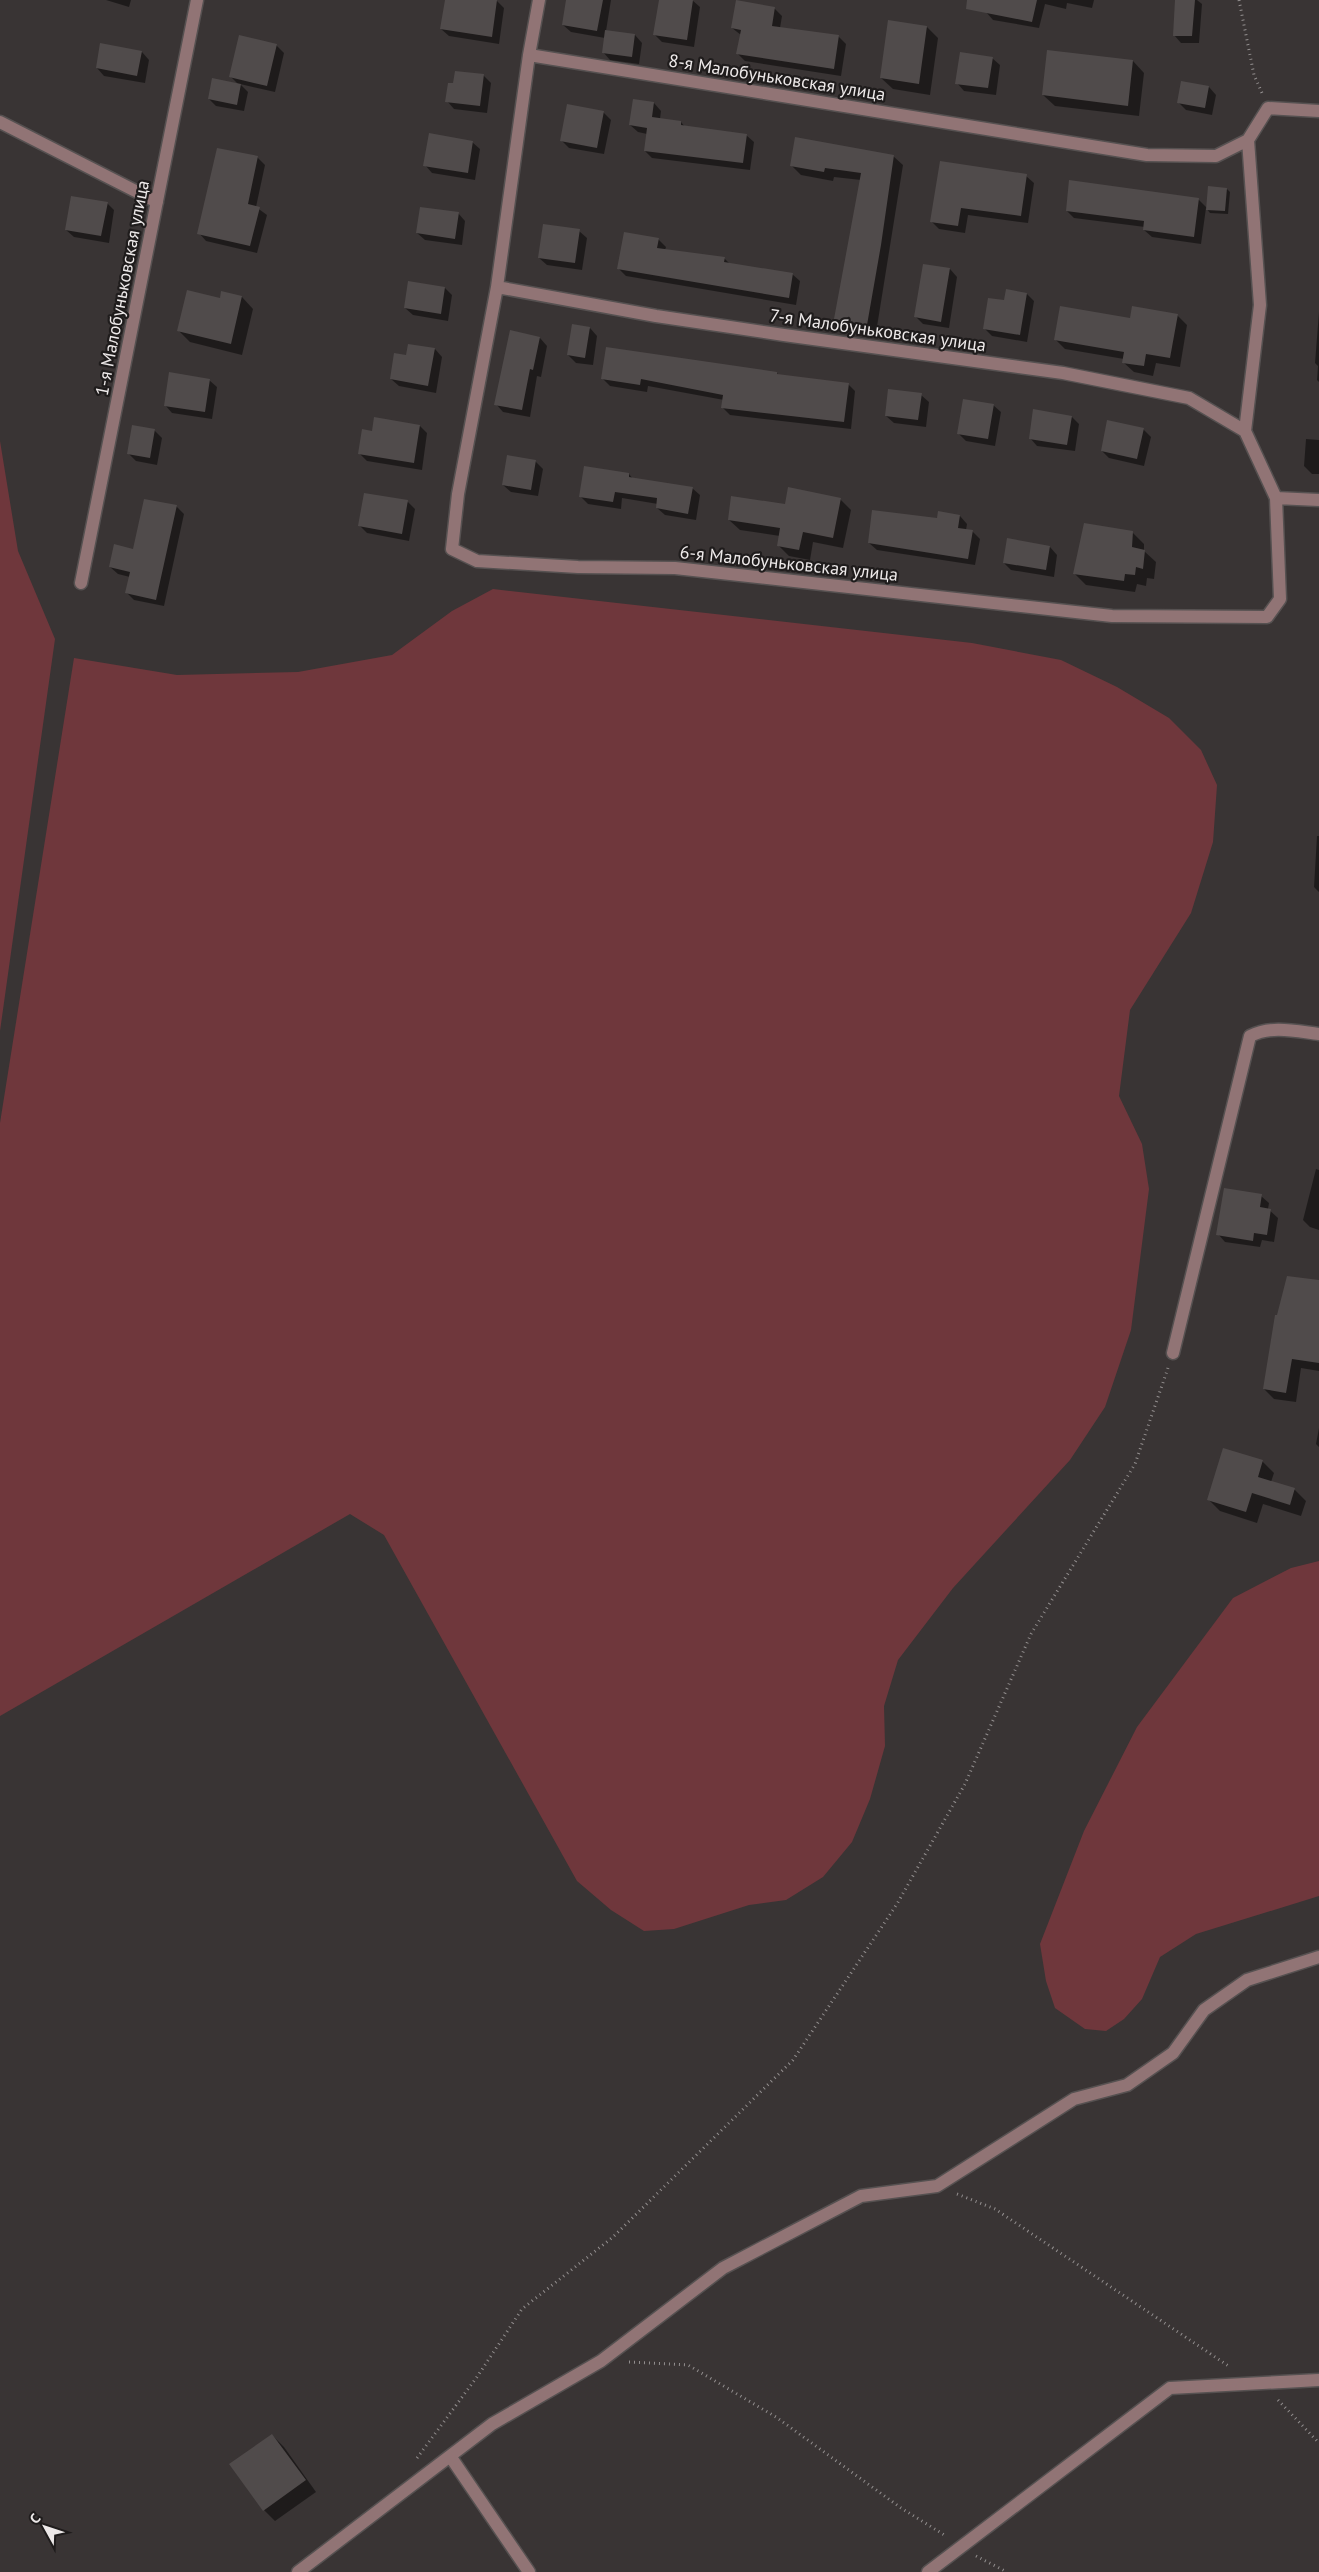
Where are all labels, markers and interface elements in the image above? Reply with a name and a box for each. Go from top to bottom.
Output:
street label: 8-я Малобуньковская улица [667,48,887,106]
street label: 1-я Малобуньковская улица [90,178,154,398]
street label: 7-я Малобуньковская улица [768,303,988,357]
street label: 6-я Малобуньковская улица [679,540,899,586]
north arrow [20,2502,70,2552]
text: С [26,2510,45,2527]

